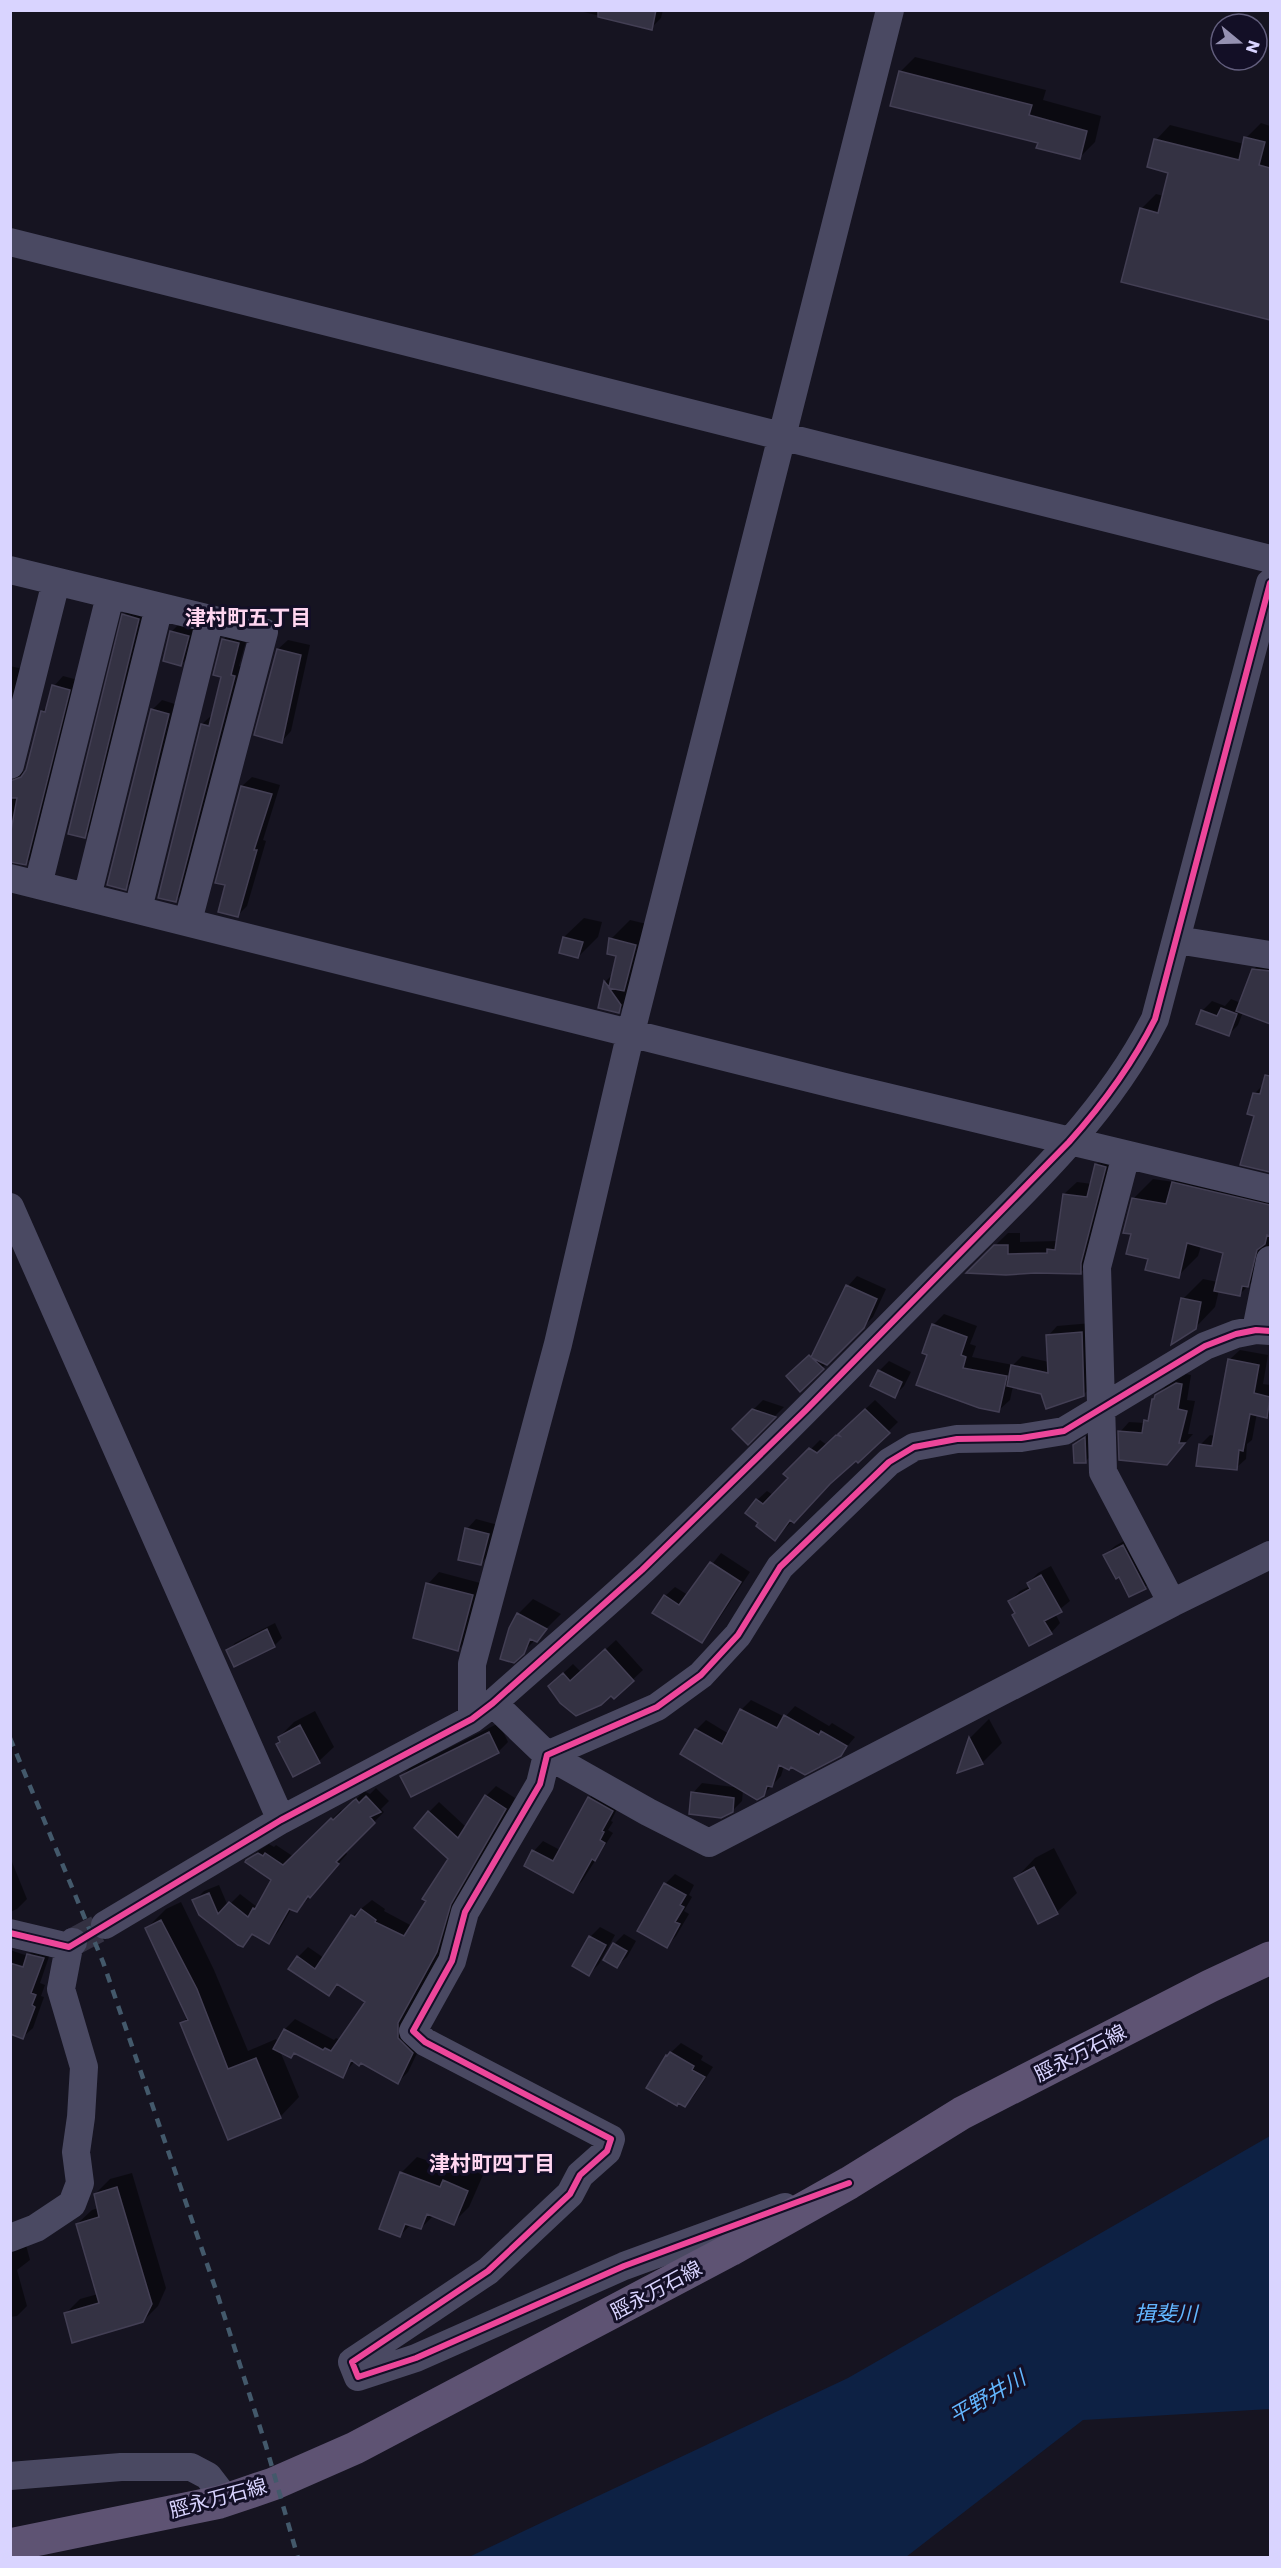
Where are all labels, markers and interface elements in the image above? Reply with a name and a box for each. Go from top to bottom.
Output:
north arrow [1209,12,1269,72]
text: N [1240,37,1266,56]
district label: 津村町五丁目 [185,603,311,632]
street label: 脛永万石線 [1029,2018,1131,2088]
district label: 津村町四丁目 [429,2149,555,2178]
street label: 脛永万石線 [605,2254,707,2326]
water label: 揖斐川 [1135,2299,1199,2328]
water label: 平野井川 [943,2362,1032,2431]
street label: 脛永万石線 [166,2472,270,2524]

